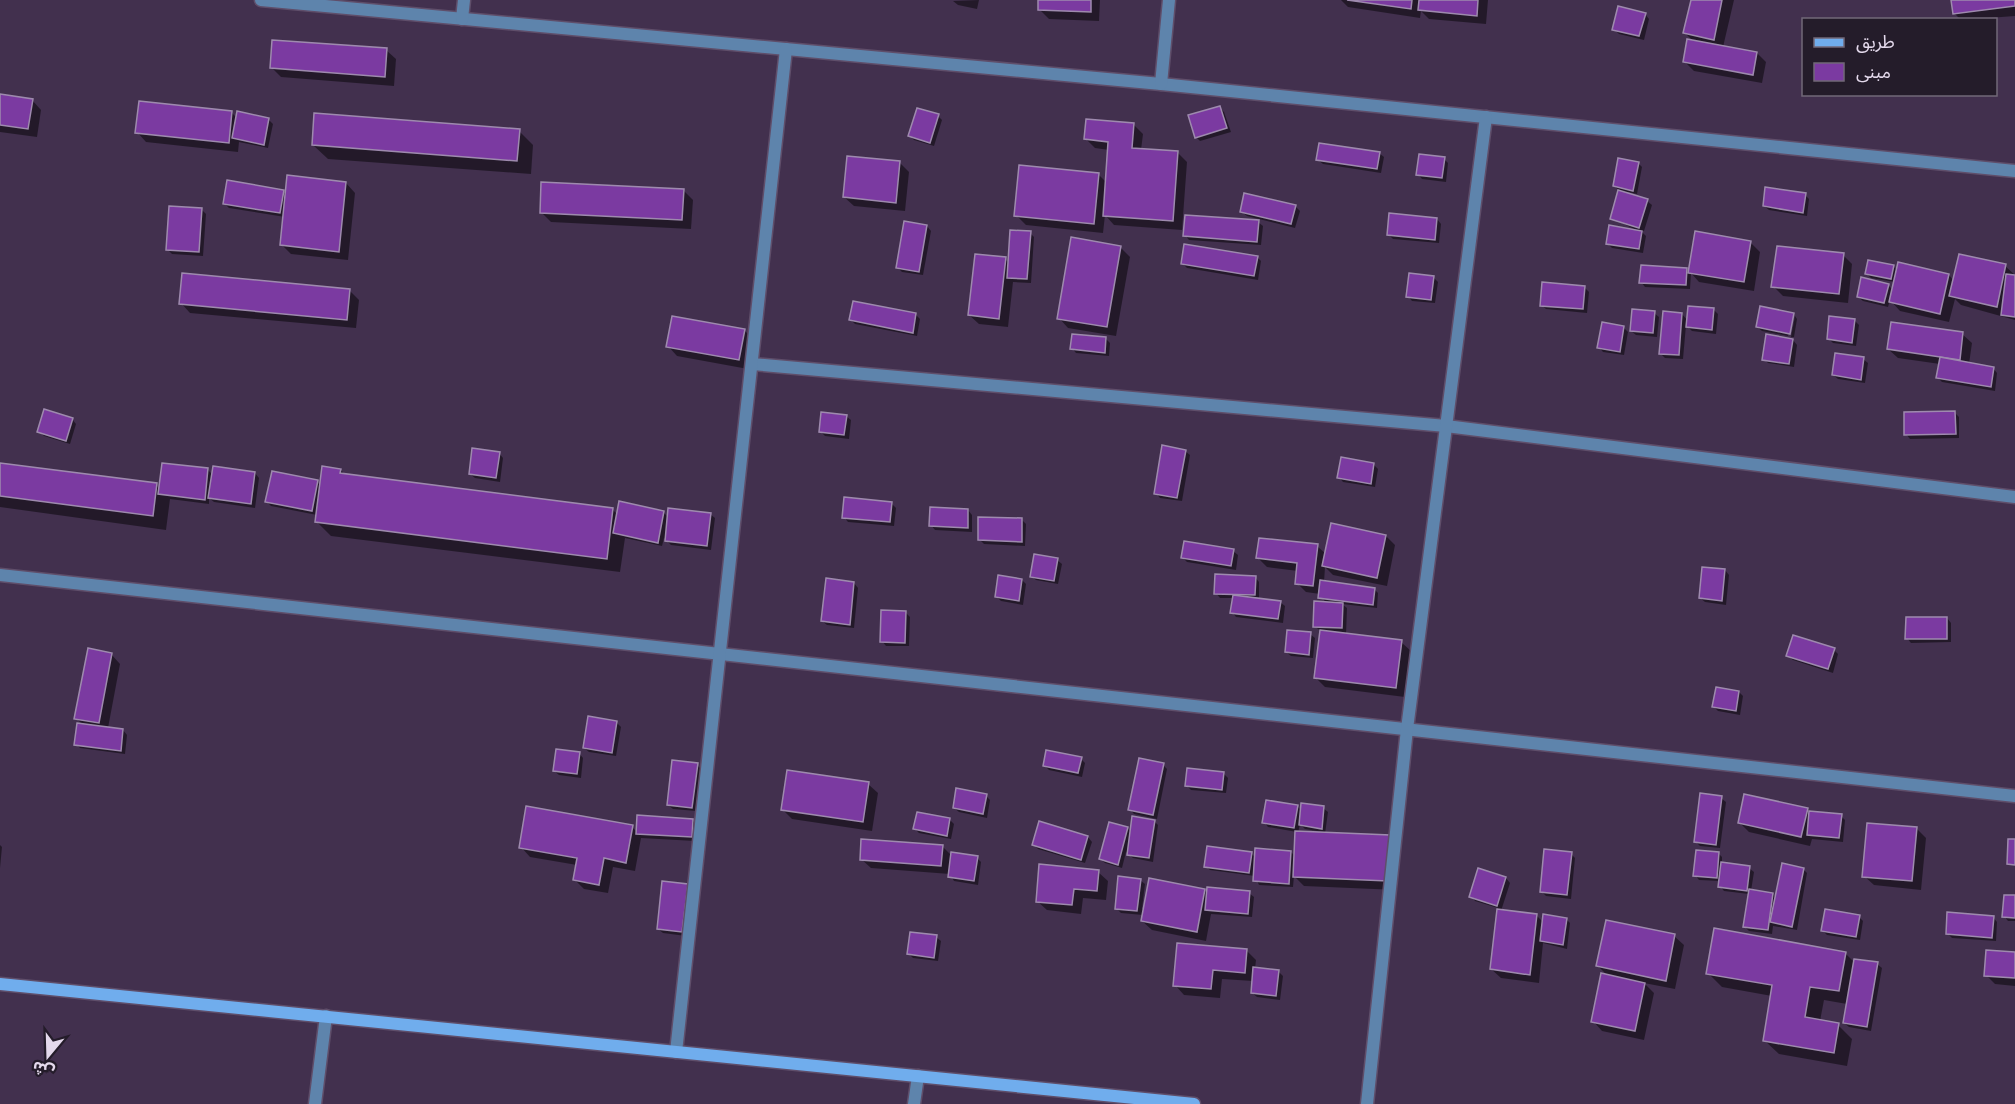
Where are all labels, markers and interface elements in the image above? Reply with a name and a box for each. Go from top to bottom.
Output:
legend [1802,18,1997,96]
text: طريق [1856,30,1895,53]
text: مبنى [1856,60,1891,83]
north arrow [18,1026,78,1086]
text: ش [29,1057,57,1083]

